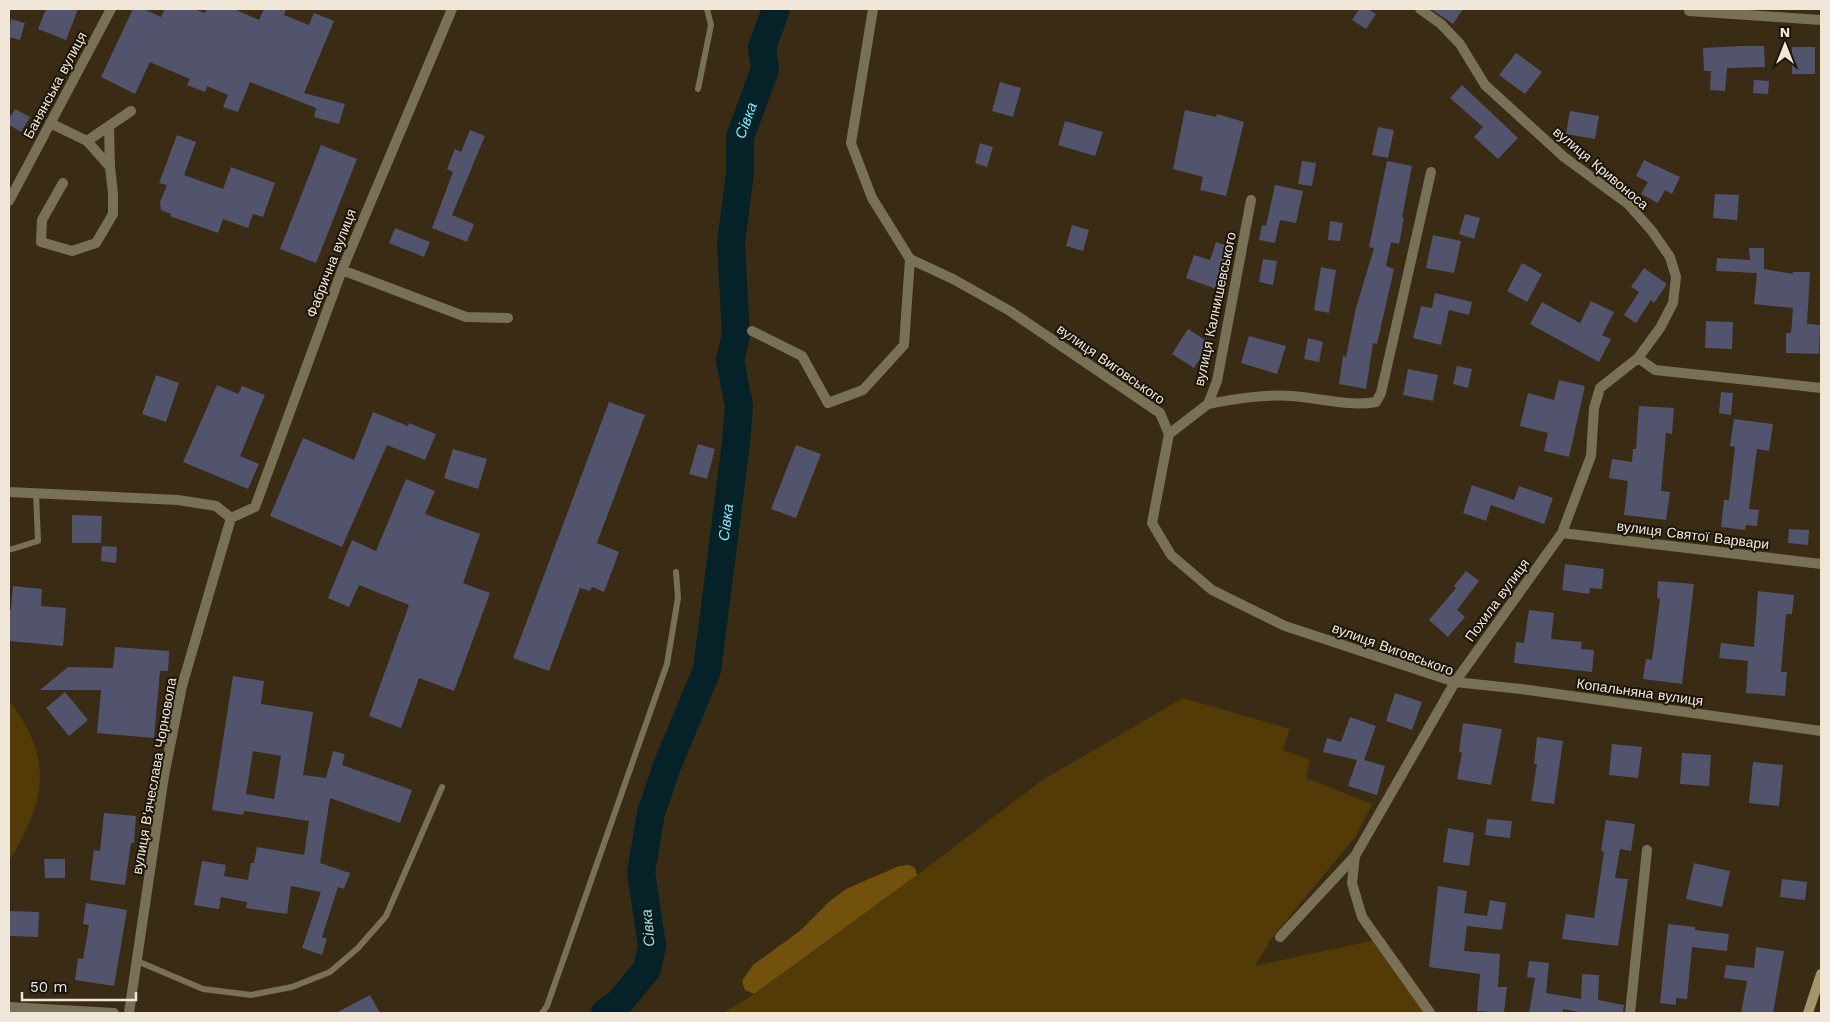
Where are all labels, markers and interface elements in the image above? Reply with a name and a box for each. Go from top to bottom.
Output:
north arrow [1760,20,1810,70]
text: N [1780,24,1790,40]
street label: Банянська вулиця [20,29,90,141]
water label: Сівка [731,100,761,141]
street label: вулиця Кривоноса [1550,124,1652,213]
street label: Фабрична вулиця [303,206,359,320]
street label: вулиця Калнишевського [1191,230,1239,387]
street label: вулиця Виговського [1054,321,1168,407]
water label: Сівка [715,503,737,542]
street label: вулиця Святої Варвари [1616,518,1770,552]
street label: Похила вулиця [1462,555,1532,645]
street label: вулиця Виговського [1330,620,1456,679]
street label: Копальняна вулиця [1576,675,1704,709]
street label: вулиця В'ячеслава Чорновола [129,676,179,876]
water label: Сівка [637,909,659,947]
scale bar [22,970,136,1002]
text: 50 m [30,978,67,996]

